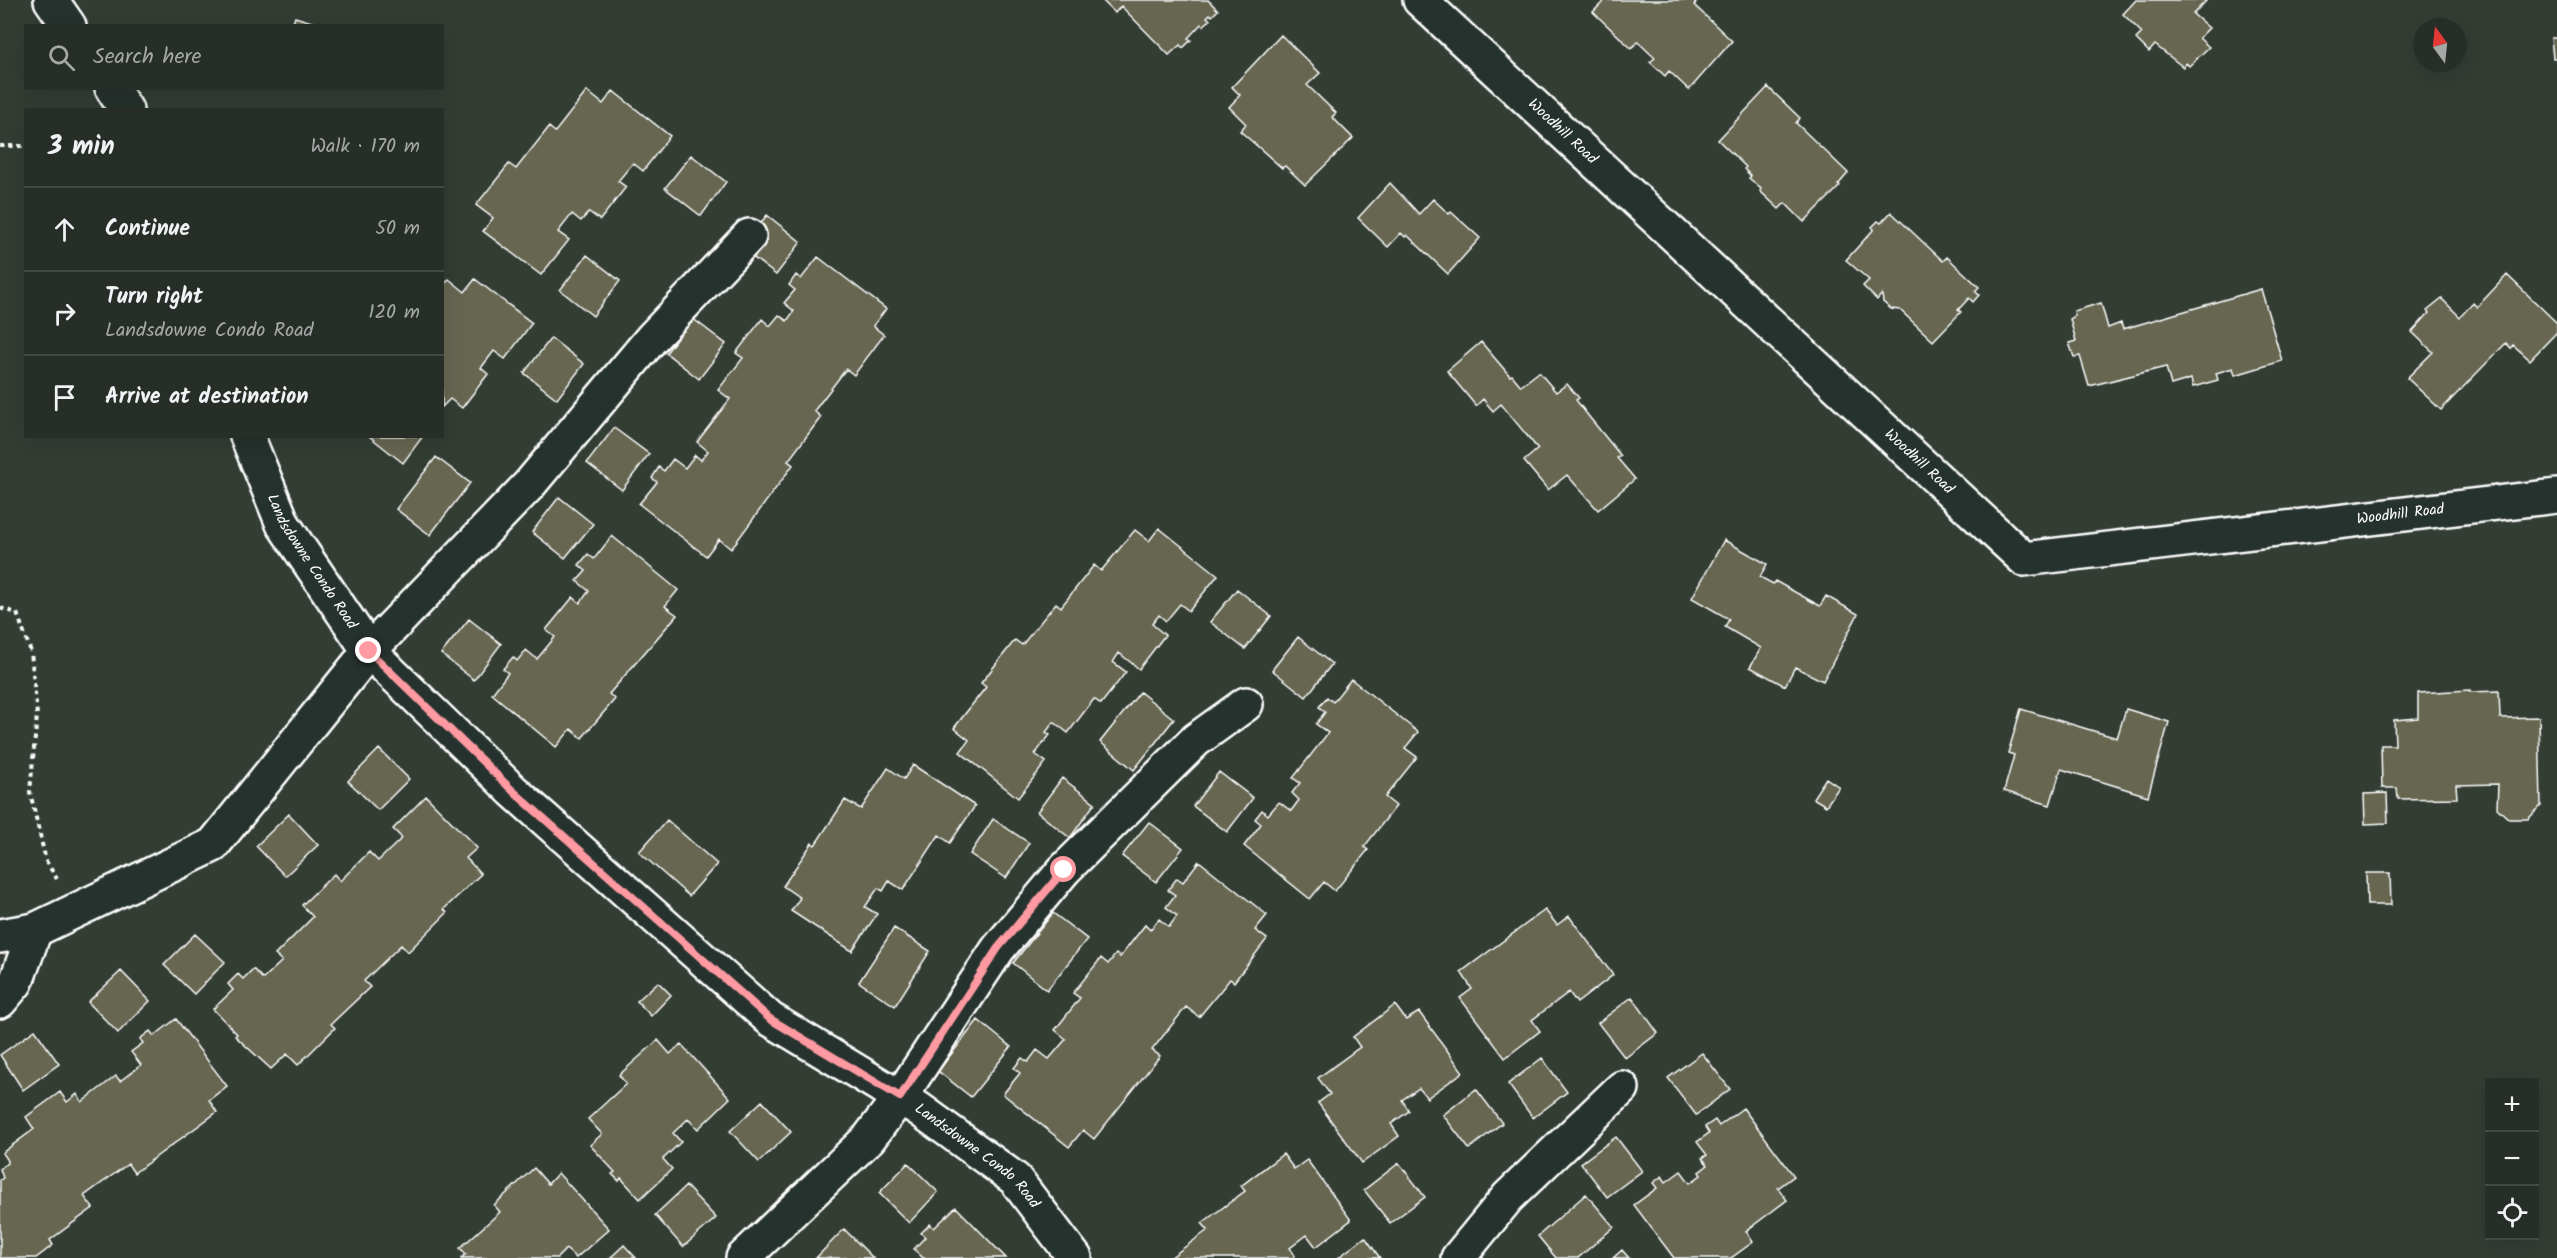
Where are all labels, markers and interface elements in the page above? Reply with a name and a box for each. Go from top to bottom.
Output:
north arrow [2413,18,2467,72]
search box [24,24,444,90]
text: Search here [93,40,201,75]
icon: search [45,41,78,74]
street label: Woodhill Road [1522,93,1603,171]
text: 3 min [48,126,115,168]
text: Walk · 170 m [310,131,420,163]
text: Continue [105,212,190,247]
icon: ahead [48,213,81,246]
text: 50 m [375,213,420,245]
text: Turn right [105,280,203,315]
icon: right [48,297,81,330]
text: 120 m [368,297,420,329]
text: Landsdowne Condo Road [105,315,314,347]
text: Arrive at destination [105,380,308,415]
icon: arrive [48,381,81,414]
street label: Woodhill Road [1879,423,1960,501]
street label: Landsdowne Condo Road [260,490,363,635]
street label: Woodhill Road [2355,497,2446,532]
route end [355,637,381,663]
route start [1050,856,1076,882]
map controls [2485,1078,2539,1240]
button: + [2485,1078,2539,1132]
street label: Landsdowne Condo Road [909,1097,1046,1214]
button: − [2485,1132,2539,1186]
button: locate [2485,1186,2539,1240]

